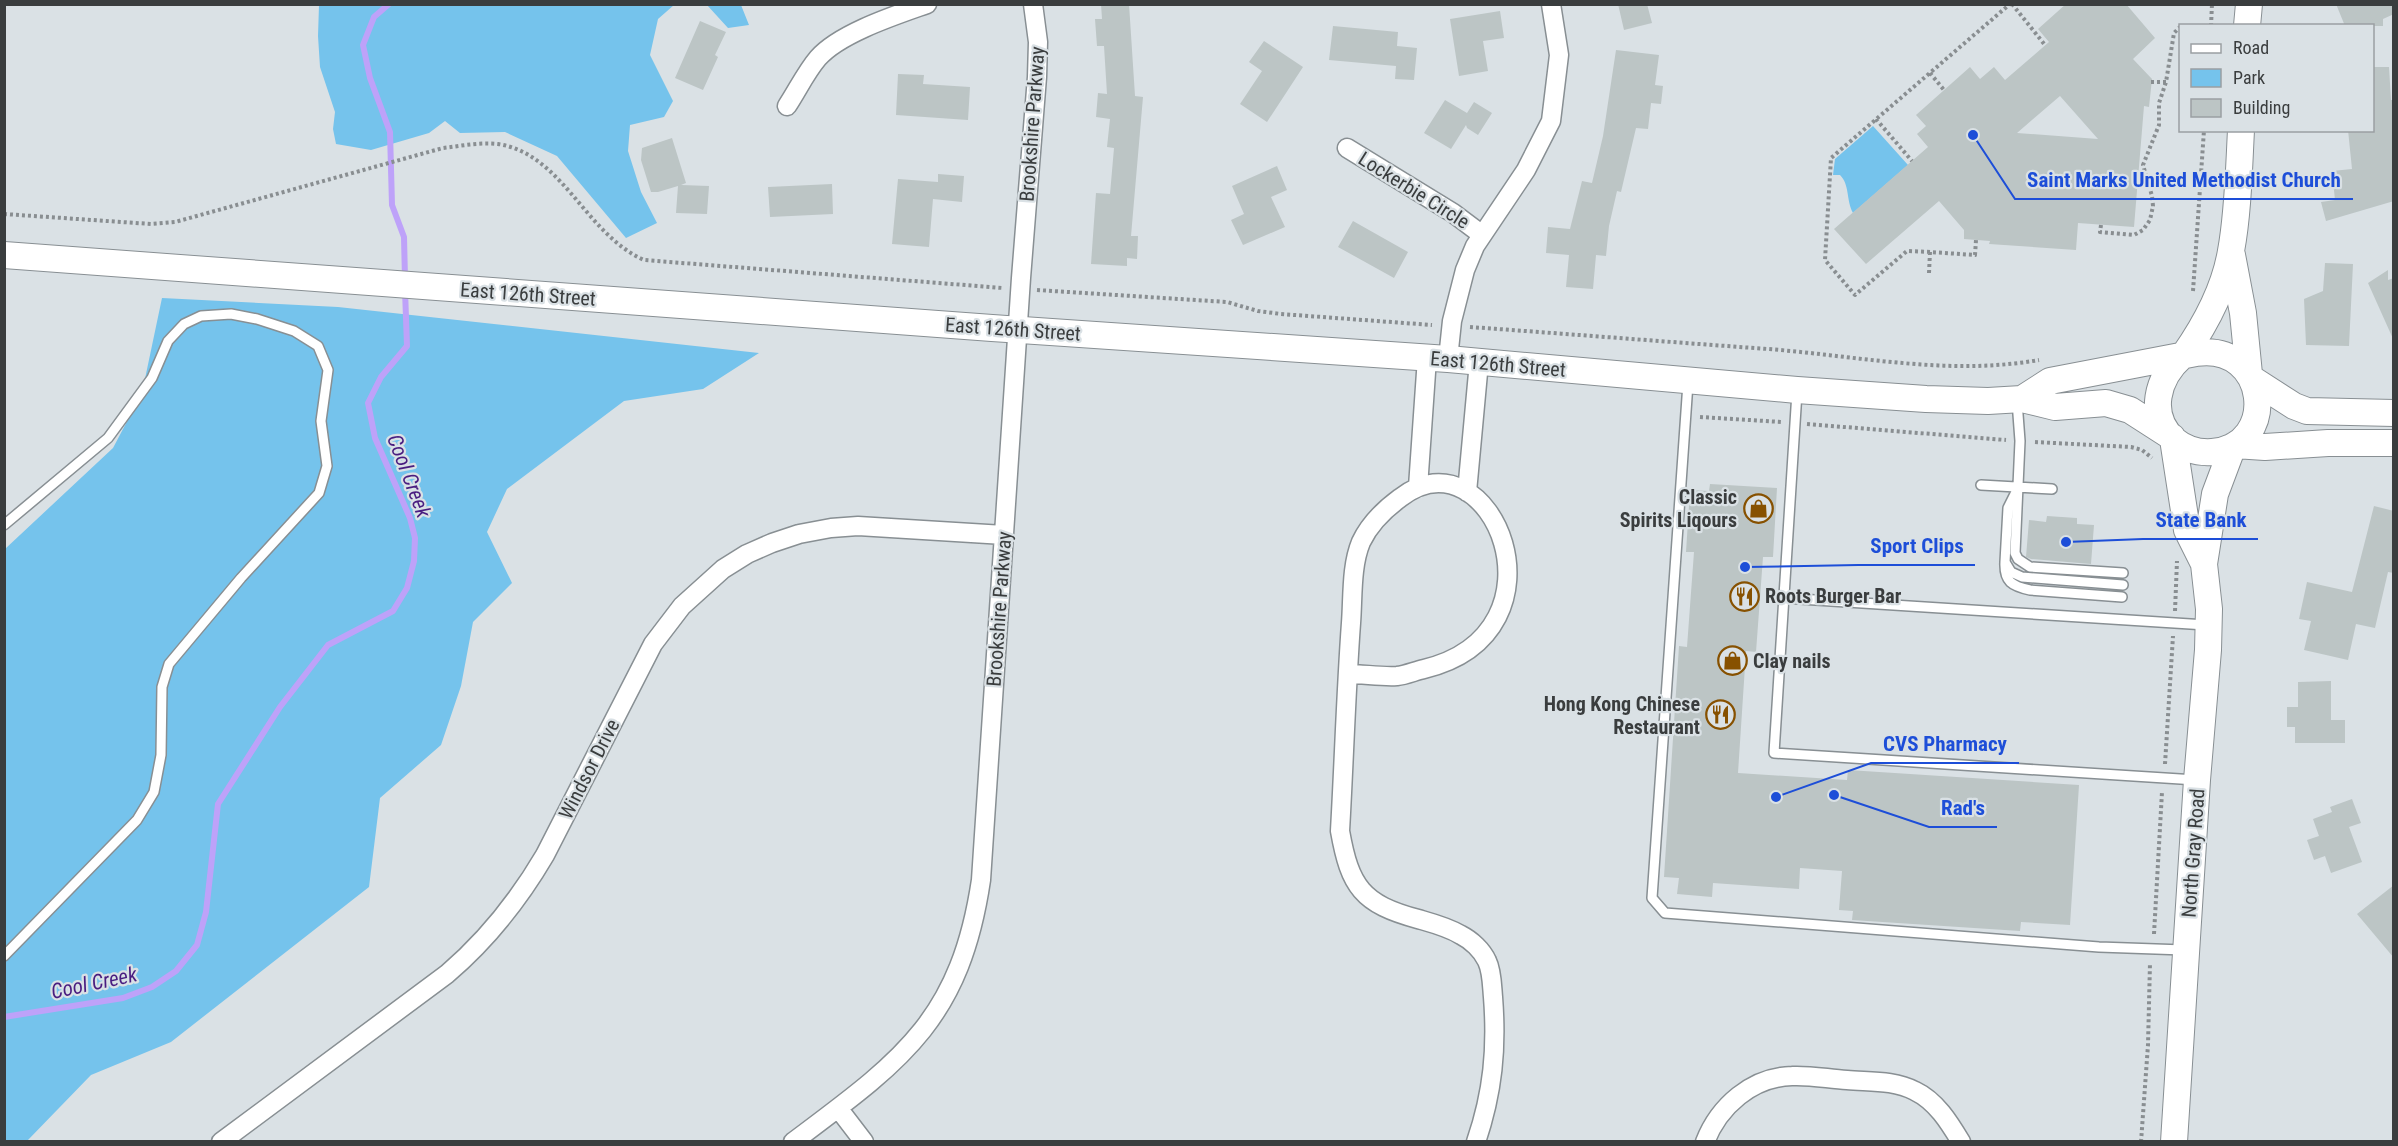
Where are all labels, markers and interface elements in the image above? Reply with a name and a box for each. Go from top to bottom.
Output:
legend [2179,24,2374,132]
text: Road [2233,37,2269,58]
street label: Brookshire Parkway [1015,46,1049,202]
text: Park [2233,67,2265,88]
text: Building [2233,97,2290,118]
street label: Lockerbie Circle [1354,146,1474,234]
callout: Saint Marks United Methodist Church [2015,160,2353,199]
text: Saint Marks United Methodist Church [2027,168,2341,192]
street label: East 126th Street [459,277,597,311]
street label: East 126th Street [944,312,1082,346]
street label: East 126th Street [1429,346,1567,382]
water label: Cool Creek [382,431,436,522]
place label: Classic Spirits Liqours [1620,485,1737,532]
shop icon: Classic Spirits Liqours [1742,493,1774,525]
callout: State Bank [2143,500,2258,539]
text: State Bank [2155,508,2247,532]
callout: Sport Clips [1858,526,1975,565]
street label: Brookshire Parkway [982,531,1016,687]
text: Sport Clips [1870,534,1964,558]
restaurant icon: Roots Burger Bar [1728,580,1760,612]
place label: Roots Burger Bar [1765,584,1902,608]
shop icon: Clay nails [1716,645,1748,677]
place label: Clay nails [1753,649,1831,673]
place label: Hong Kong Chinese Restaurant [1544,692,1700,739]
restaurant icon: Hong Kong Chinese Restaurant [1705,699,1737,731]
street label: Windsor Drive [554,715,624,823]
callout: CVS Pharmacy [1871,724,2019,763]
text: CVS Pharmacy [1883,732,2008,756]
callout: Rad's [1929,788,1997,827]
street label: North Gray Road [2177,788,2209,918]
text: Rad's [1941,796,1985,820]
water label: Cool Creek [49,962,140,1004]

